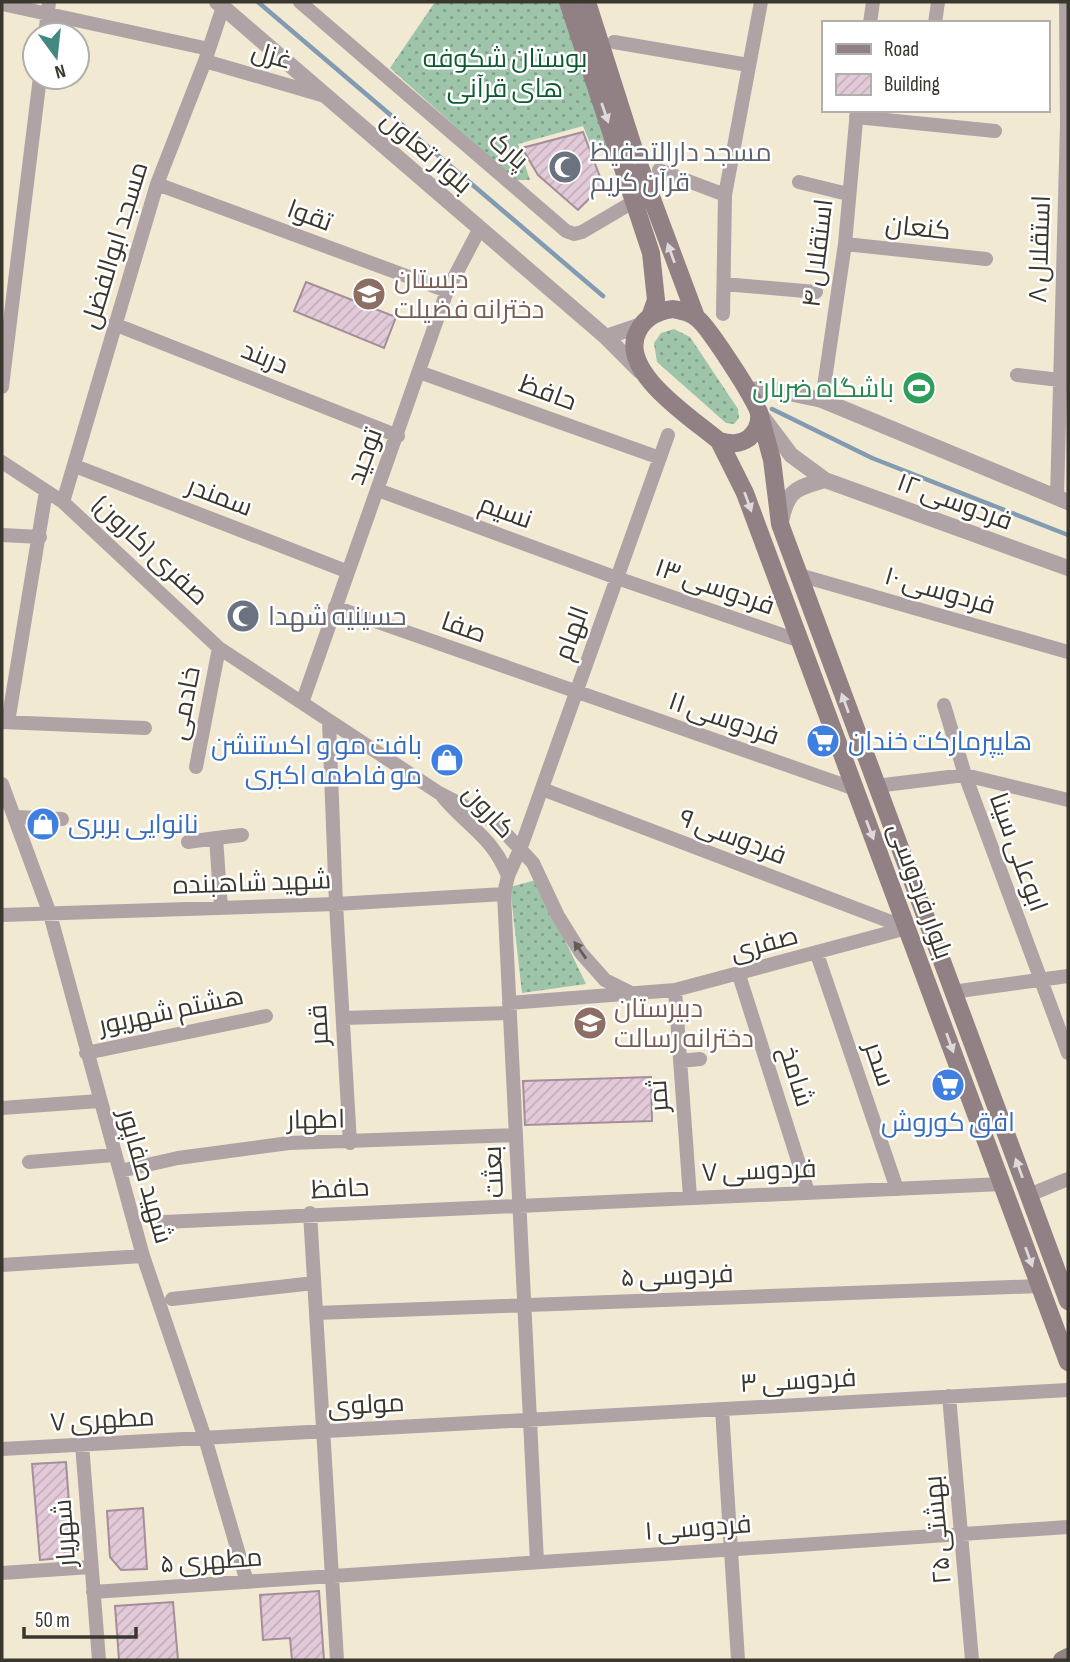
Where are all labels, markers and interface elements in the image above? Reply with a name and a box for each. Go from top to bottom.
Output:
north arrow [21,21,91,91]
legend [822,21,1049,112]
street label: غزل [248,36,295,77]
text: Road [884,37,919,62]
park label: بوستان شکوفه های قرآنی [423,44,587,105]
text: N [52,59,68,83]
text: Building [884,72,940,97]
one-way arrow [601,103,611,124]
street label: بلوار تعاون [374,105,478,201]
street label: پارک [482,126,534,177]
place label: مسجد دارالتحفیظ قرآن کریم [590,138,772,200]
mosque icon: مسجد دارالتحفیظ قرآن کریم [546,148,584,186]
street label: مسجد ابوالفضل [75,158,156,333]
street label: تقوا [283,194,336,239]
street label: استقلال ۸ [1023,195,1058,304]
street label: استقلال ۴ [796,197,841,309]
street label: کنعان [884,210,952,247]
one-way arrow [665,243,676,264]
place label: دبستان دخترانه فضیلت [394,265,544,326]
school or university icon: دبستان دخترانه فضیلت [350,275,388,313]
street label: دربند [236,335,292,382]
street label: حافظ [515,369,580,418]
sports icon: باشگاه ضربان [900,369,938,407]
place label: باشگاه ضربان [752,374,894,405]
street label: توحید [341,424,390,489]
street label: فردوسی ۱۲ [892,467,1016,538]
street label: سمندر [181,470,257,524]
street label: نسیم [474,489,536,537]
street label: صفری (کارون) [86,490,214,612]
one-way arrow [743,492,754,513]
street label: فردوسی ۱۳ [651,552,778,622]
street label: فردوسی ۱۰ [881,561,998,622]
mosque icon: حسینیه شهدا [224,597,262,635]
place label: حسینیه شهدا [268,602,406,633]
street label: الهام [548,602,597,665]
street label: صفا [437,606,490,650]
street label: خادمی [163,664,208,743]
street label: فردوسی ۱۱ [664,686,783,753]
one-way arrow [839,692,850,713]
supermarket icon: هایپرمارکت خندان [804,722,842,760]
place label: هایپرمارکت خندان [848,727,1032,758]
place label: بافت مو و اکستنشن مو فاطمه اکبری [211,731,422,792]
shop icon: بافت مو و اکستنشن مو فاطمه اکبری [428,741,466,779]
street label: کارون [455,779,520,845]
street label: ابوعلی سینا [982,789,1053,916]
street label: فردوسی ۹ [674,803,791,872]
shop icon: نانوایی بربری [24,805,62,843]
place label: نانوایی بربری [68,810,198,841]
street label: بلوار فردوسی [881,819,959,964]
one-way arrow [865,820,876,841]
street label: شهید شاهبنده [172,865,332,902]
street label: صفری [727,921,802,968]
one-way arrow [573,941,587,959]
street label: هشتم شهریور [94,981,247,1043]
place label: دبیرستان دخترانه رسالت [614,994,754,1055]
street label: قمر [303,1004,336,1048]
school or university icon: دبیرستان دخترانه رسالت [571,1004,609,1042]
one-way arrow [944,1033,955,1054]
street label: سحر [856,1036,901,1091]
street label: شامخ [772,1042,819,1111]
supermarket icon: افق کوروش [929,1066,967,1104]
street label: ثمر [643,1079,676,1115]
street label: شهید صفاپور [110,1104,179,1247]
street label: اطهار [285,1104,345,1137]
place label: افق کوروش [881,1108,1015,1139]
street label: بعثت [478,1145,511,1199]
street label: فردوسی ۷ [701,1154,817,1189]
one-way arrow [1013,1158,1024,1179]
street label: حافظ [310,1172,370,1207]
one-way arrow [1024,1246,1035,1267]
street label: فردوسی ۵ [620,1259,734,1294]
street label: فردوسی ۳ [739,1363,857,1400]
street label: مولوی [327,1388,405,1423]
street label: مطهری ۷ [49,1402,155,1439]
street label: بهشتی ۲۵ [918,1474,959,1586]
street label: شهریار [48,1498,83,1570]
street label: فردوسی ۱ [644,1509,753,1548]
street label: مطهری ۵ [159,1542,263,1581]
scale bar [24,1596,136,1640]
text: 50 m [35,1608,70,1633]

